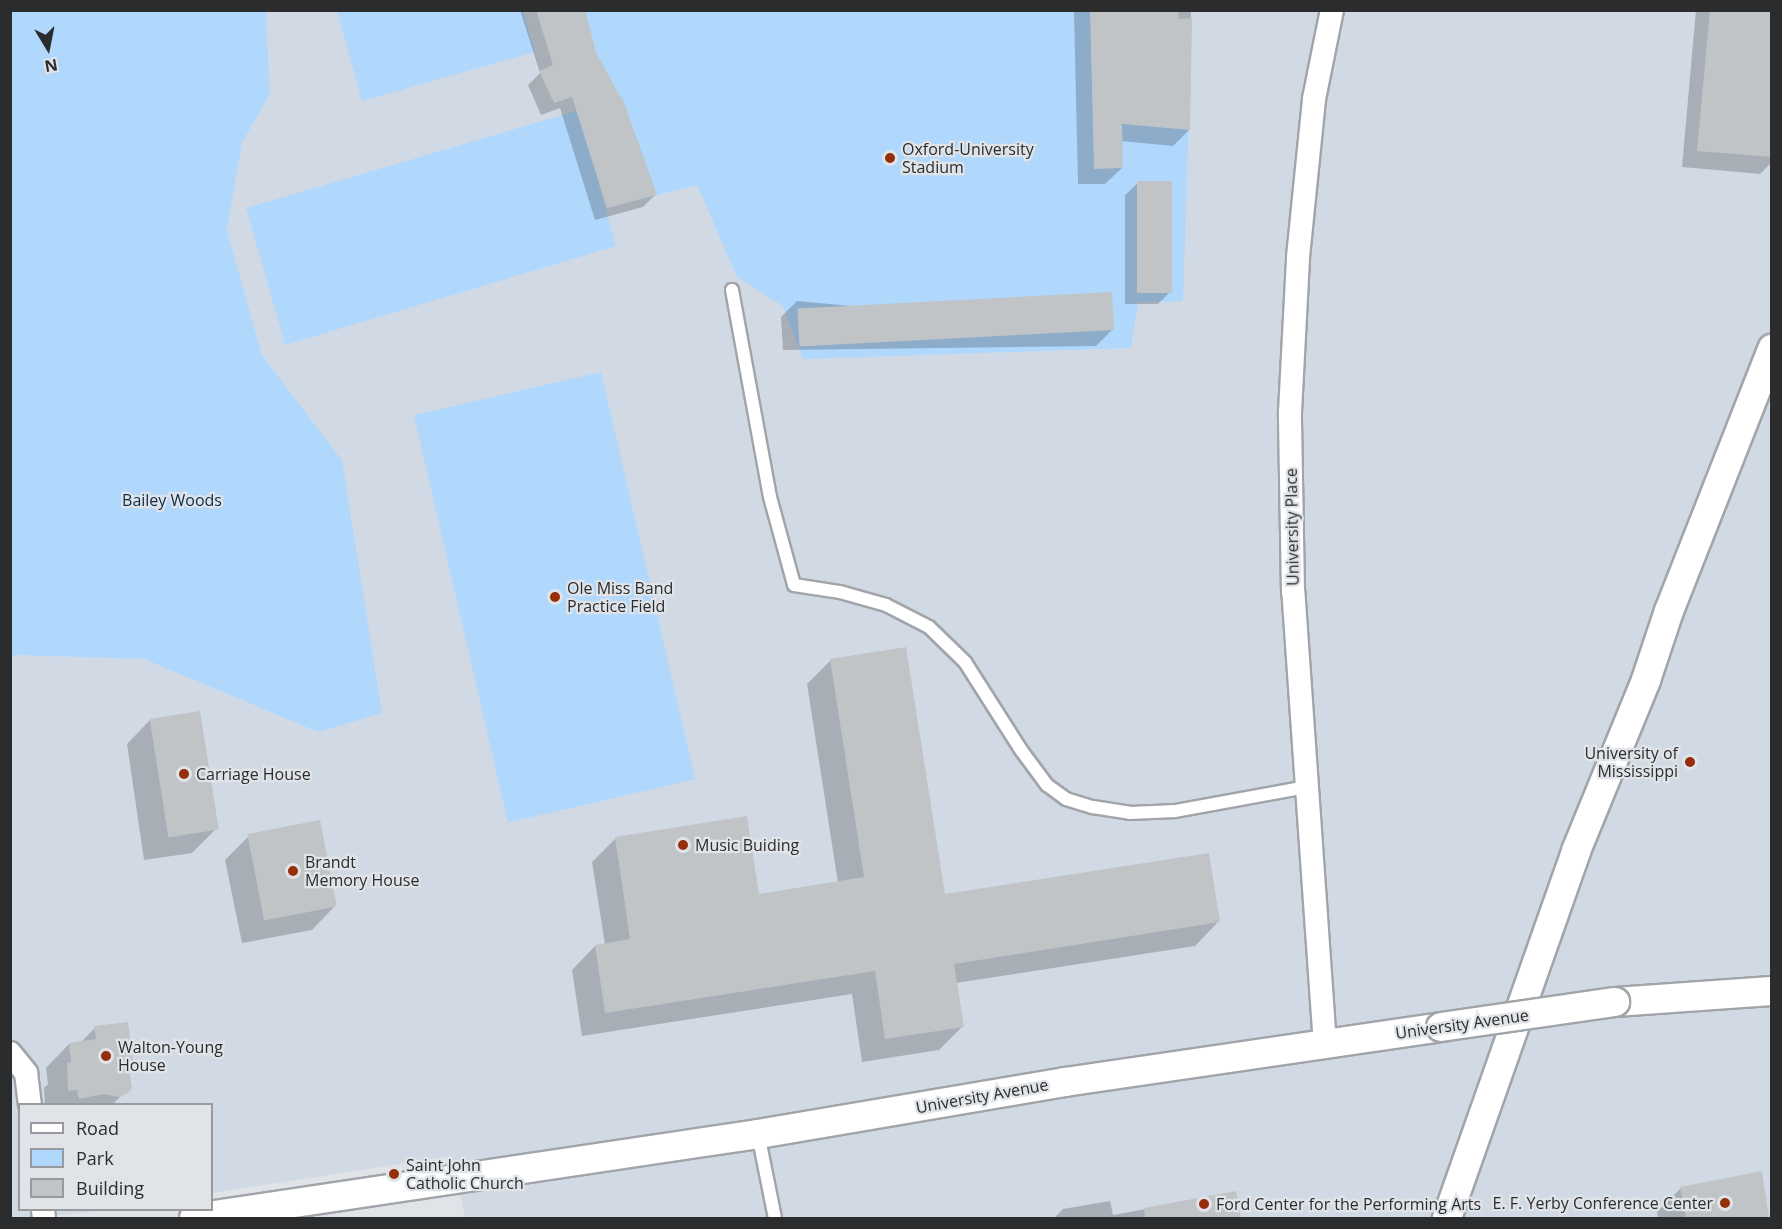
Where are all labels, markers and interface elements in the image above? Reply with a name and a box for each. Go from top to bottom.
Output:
north arrow [18,18,78,78]
text: N [43,54,59,78]
place label: Oxford-University Stadium [902,139,1034,177]
marker: Oxford-University Stadium [883,151,897,165]
street label: University Place [1281,468,1303,586]
park label: Bailey Woods [122,490,222,510]
place label: Ole Miss Band Practice Field [567,578,673,616]
marker: Ole Miss Band Practice Field [548,590,562,604]
place label: University of Mississippi [1584,743,1678,781]
marker: University of Mississippi [1683,755,1697,769]
place label: Carriage House [196,764,311,784]
marker: Carriage House [177,767,191,781]
place label: Music Buiding [695,835,799,855]
marker: Music Buiding [676,838,690,852]
place label: Brandt Memory House [305,852,419,890]
marker: Brandt Memory House [286,864,300,878]
street label: University Avenue [1394,1005,1530,1043]
place label: Walton-Young House [118,1037,223,1075]
marker: Walton-Young House [99,1049,113,1063]
street label: University Avenue [914,1075,1050,1117]
legend [18,1103,213,1211]
text: Road [76,1116,119,1140]
text: Park [76,1146,114,1170]
place label: Saint John Catholic Church [406,1155,524,1193]
marker: Saint John Catholic Church [387,1167,401,1181]
text: Building [76,1176,144,1200]
place label: E. F. Yerby Conference Center [1493,1193,1713,1213]
place label: Ford Center for the Performing Arts [1216,1194,1481,1214]
marker: E. F. Yerby Conference Center [1718,1196,1732,1210]
marker: Ford Center for the Performing Arts [1197,1197,1211,1211]

